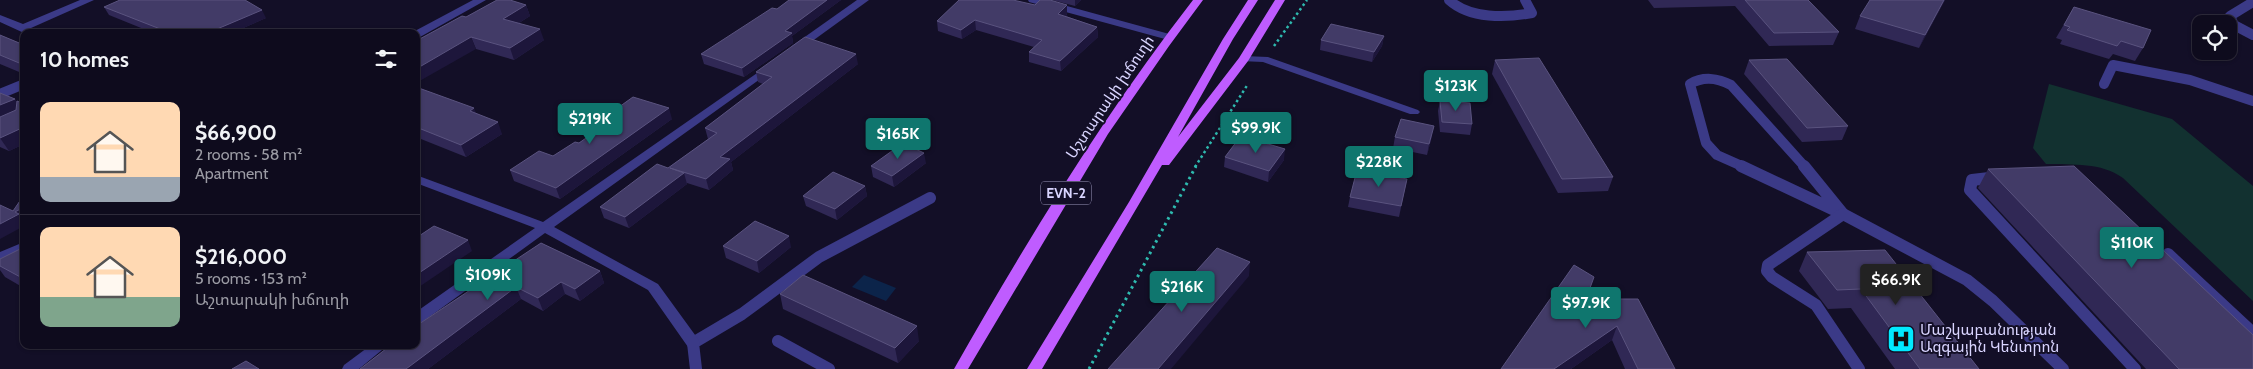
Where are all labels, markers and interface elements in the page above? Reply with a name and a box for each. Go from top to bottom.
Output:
map controls [2192,15,2237,60]
button: locate [2192,15,2237,60]
street label: Աշտարակի խճուղի [1062,32,1158,162]
icon: filters [372,45,400,73]
text: 10 homes [40,47,129,72]
pin: $123K [1421,70,1491,112]
text: $123K [1435,76,1477,95]
pin: $219K [555,102,625,145]
text: $219K [569,109,611,128]
pin: $99.9K [1215,112,1297,154]
pin: $165K [863,118,933,160]
text: $99.9K [1231,118,1281,137]
text: $66,900 [195,120,277,145]
icon: home [80,122,140,182]
text: $165K [877,124,919,143]
text: 2 rooms · 58 m² [195,145,302,164]
pin: $228K [1344,146,1414,188]
text: $228K [1356,152,1402,171]
text: Apartment [195,164,268,183]
road number: EVN-2 [1041,182,1091,204]
pin: $110K [2097,226,2167,269]
text: $110K [2111,233,2153,252]
text: $216,000 [195,244,287,269]
icon: home [80,247,140,307]
pin: $109K [453,258,523,301]
pin: $66.9K [1855,264,1937,306]
text: $109K [465,265,511,284]
text: 5 rooms · 153 m² [195,269,307,288]
pin: $216K [1147,270,1217,313]
text: $66.9K [1871,270,1921,289]
text: $216K [1161,277,1203,296]
pin: $97.9K [1545,286,1627,329]
text: Աշտարակի խճուղի [195,290,349,309]
text: $97.9K [1562,293,1610,312]
place label: Մաշկաբանության Ազգային Կենտրոն [1920,321,2059,356]
hospital icon: Մաշկաբանության Ազգային Կենտրոն [1886,324,1916,354]

